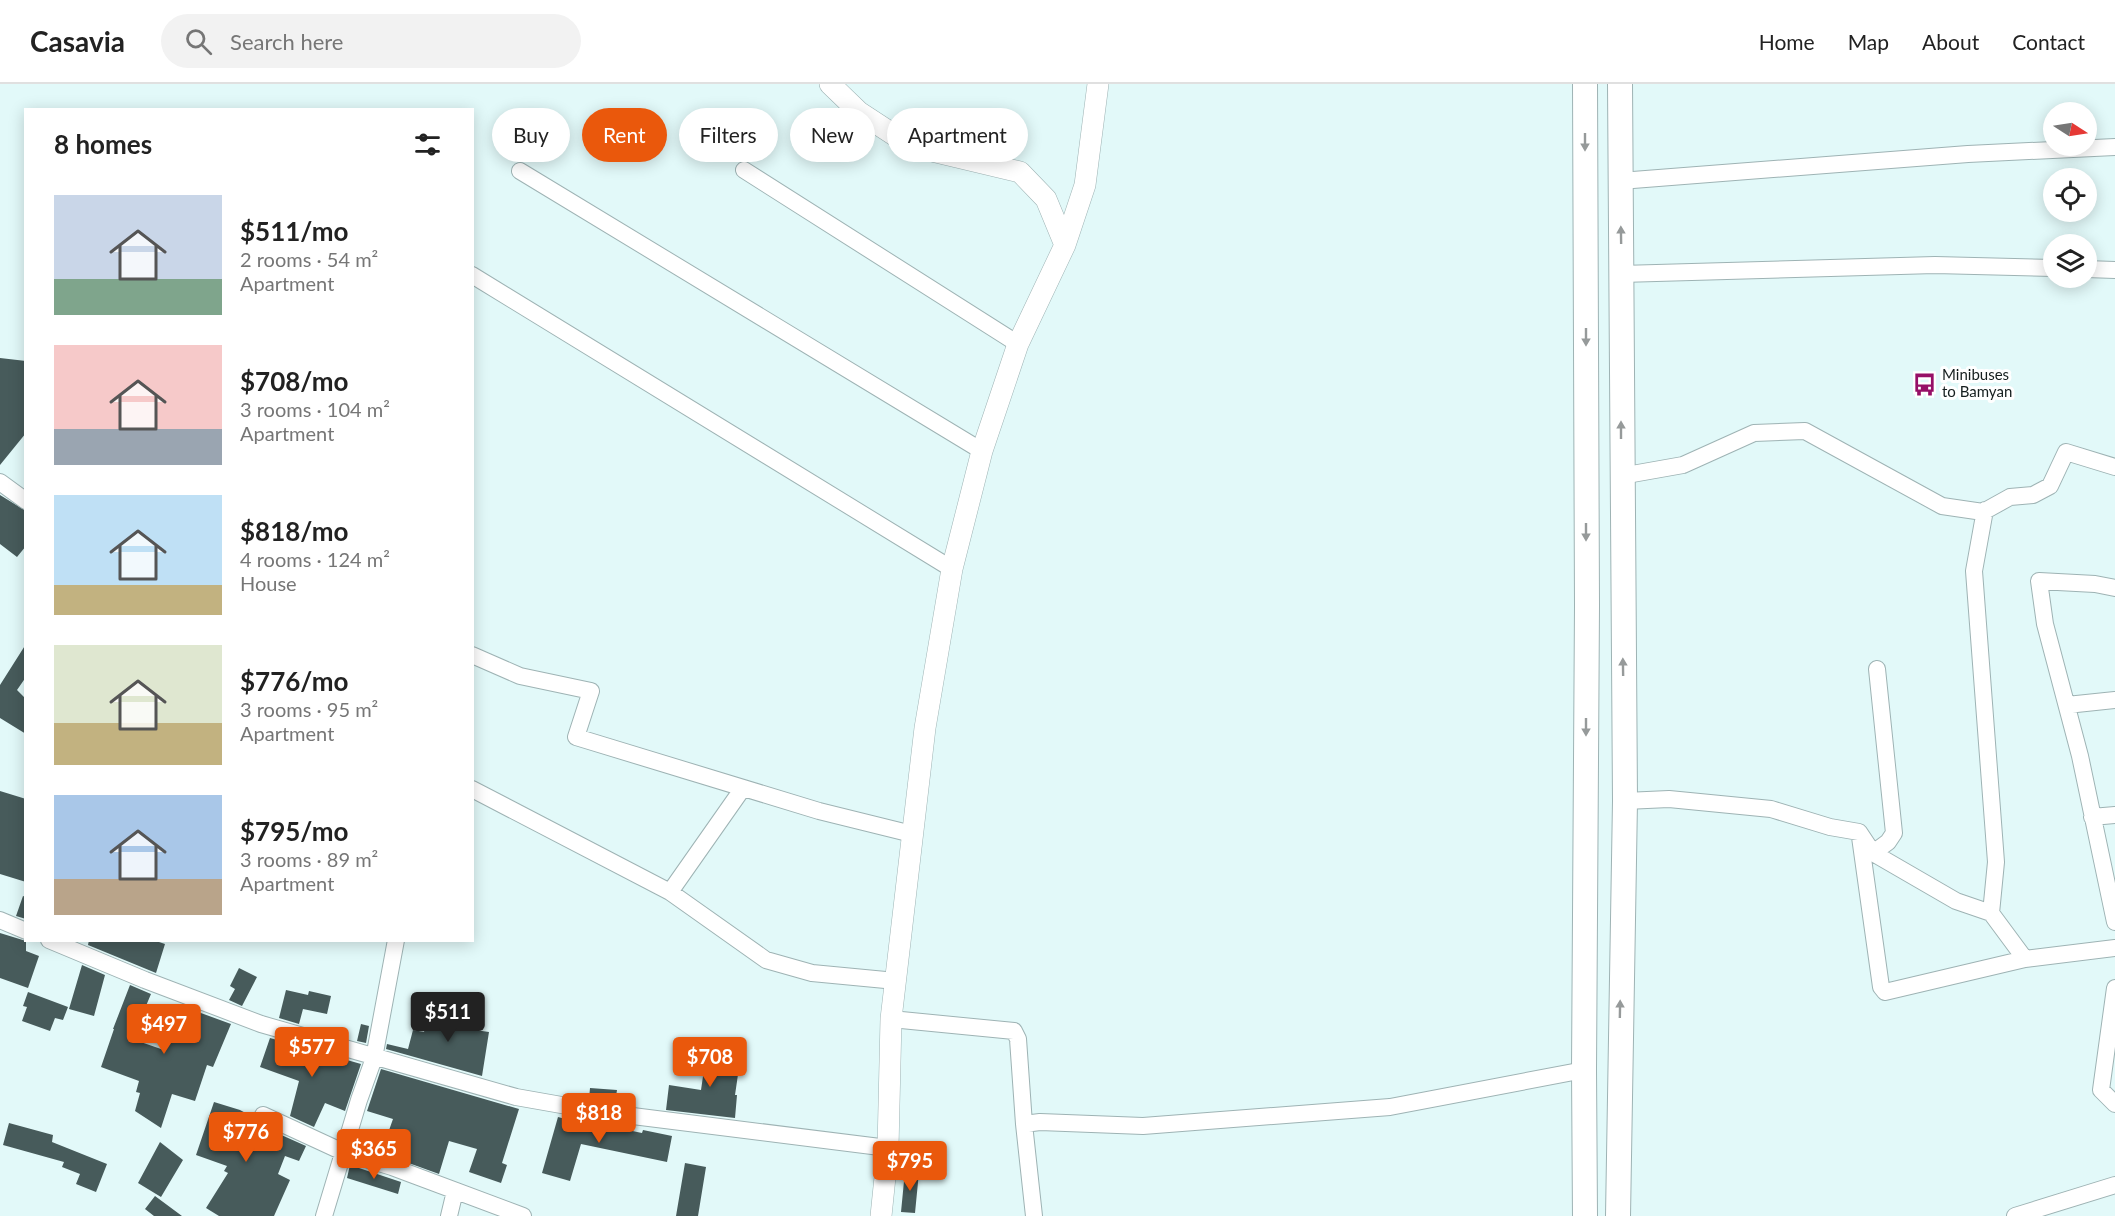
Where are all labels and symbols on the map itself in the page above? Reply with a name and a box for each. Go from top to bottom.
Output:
north arrow [2043,102,2097,156]
one-way arrow [1580,133,1590,152]
one-way arrow [1616,226,1626,245]
one-way arrow [1581,328,1591,347]
place label: Minibuses to Bamyan [1942,365,2012,400]
bus stop icon: Minibuses to Bamyan [1911,371,1937,397]
one-way arrow [1616,421,1626,440]
one-way arrow [1581,523,1591,542]
one-way arrow [1618,658,1628,677]
one-way arrow [1581,718,1591,737]
pin: $511 [412,992,484,1043]
one-way arrow [1616,1000,1625,1019]
pin: $497 [128,1004,200,1055]
pin: $577 [276,1027,348,1078]
pin: $708 [674,1037,746,1088]
pin: $818 [563,1093,635,1144]
pin: $776 [210,1112,282,1163]
pin: $365 [338,1129,410,1180]
pin: $795 [874,1141,946,1192]

